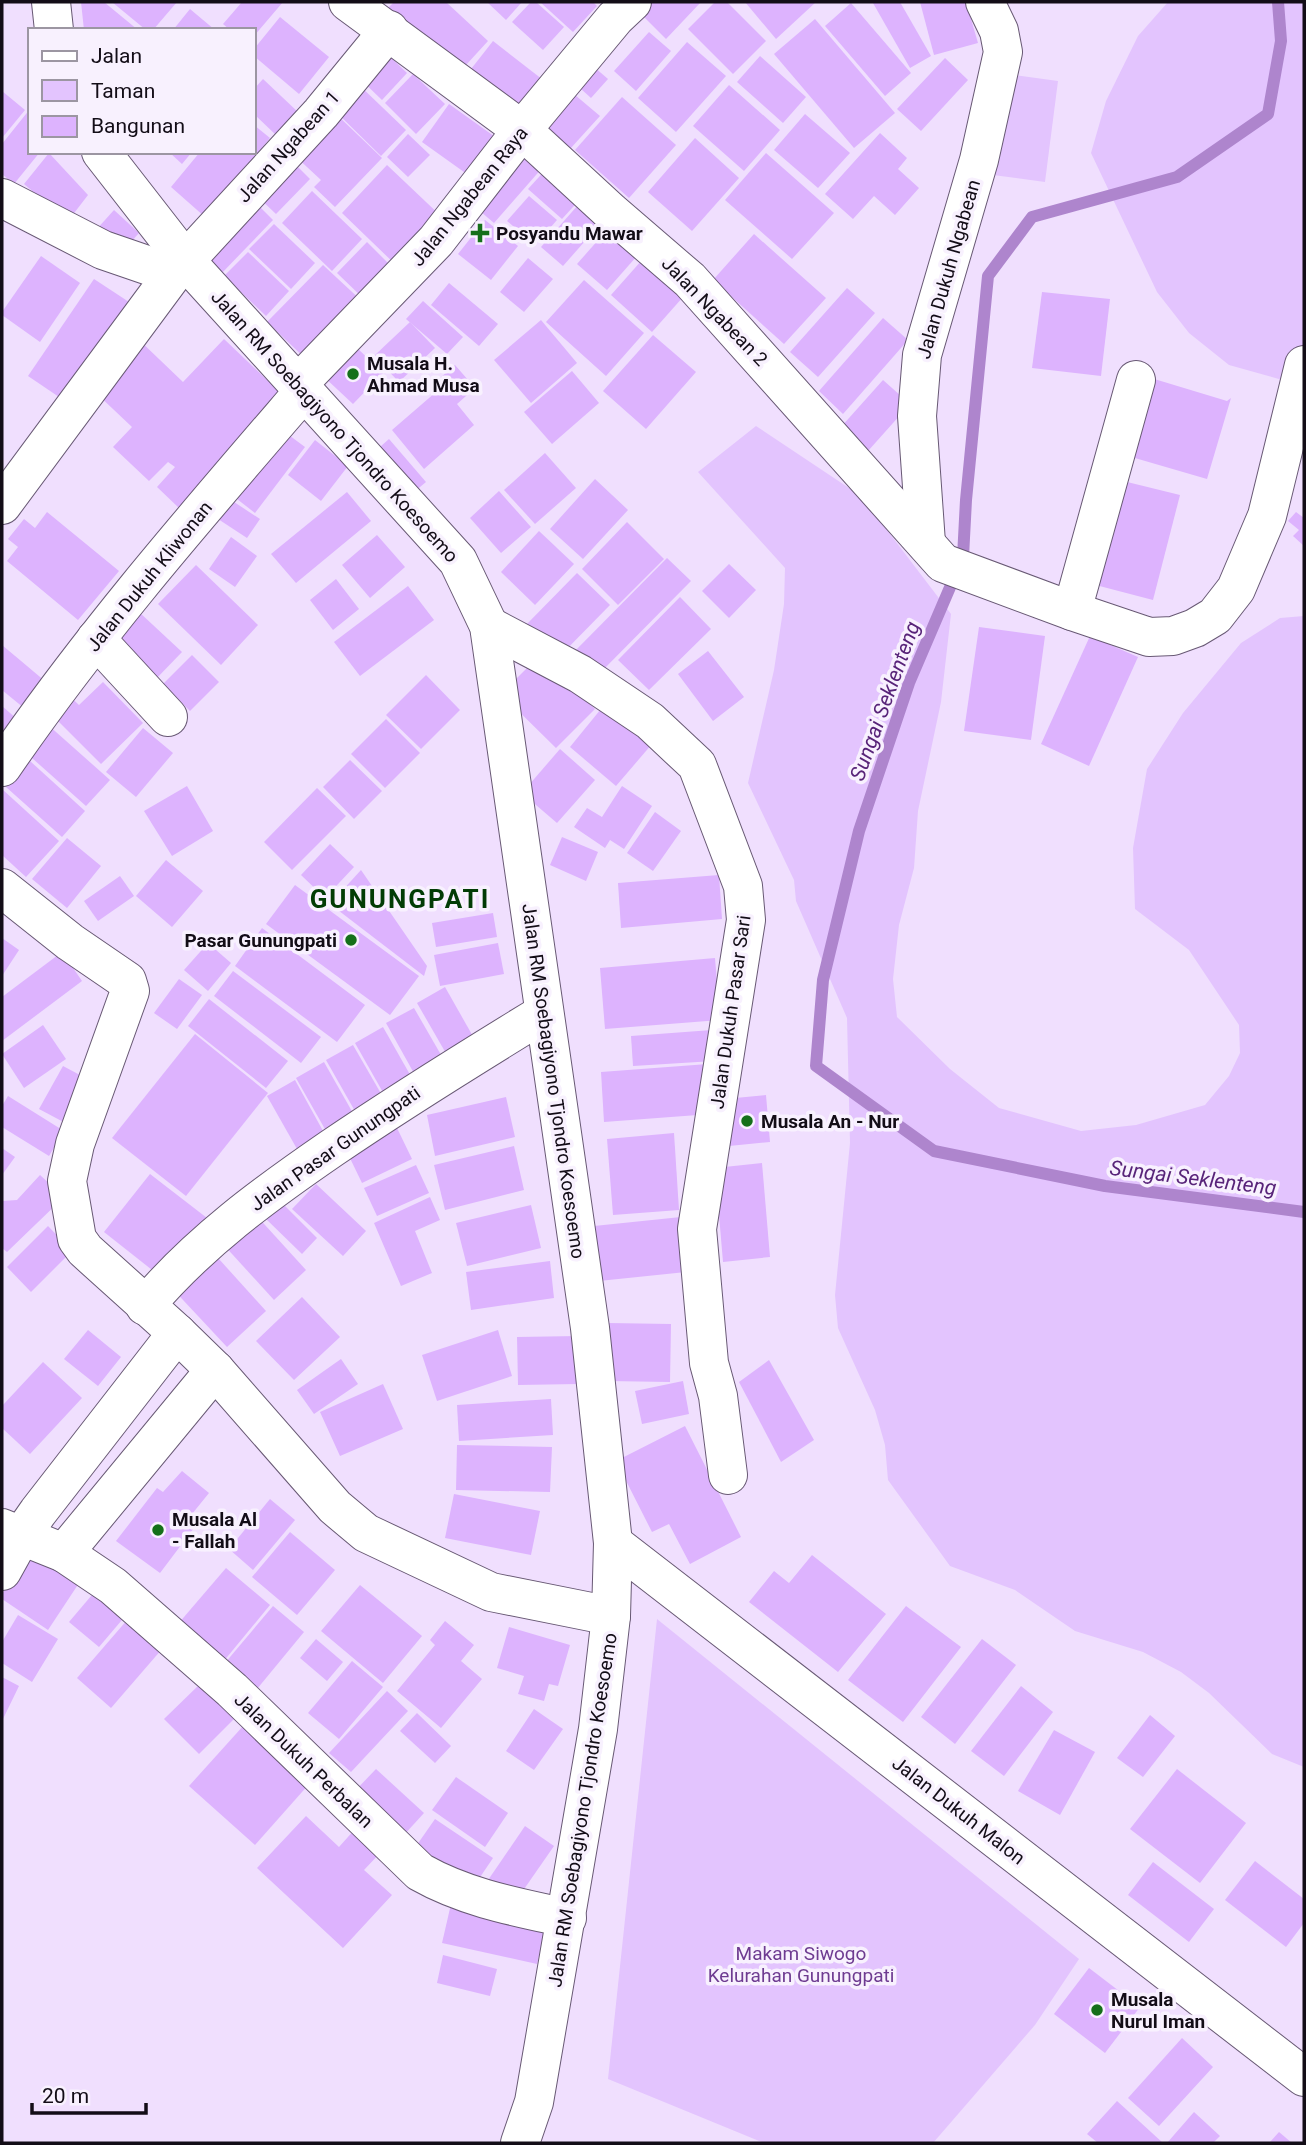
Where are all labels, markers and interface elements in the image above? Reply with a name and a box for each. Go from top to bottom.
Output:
legend [28,28,256,154]
text: Jalan [91,44,142,68]
text: Taman [91,79,155,103]
street label: Jalan Ngabean 1 [232,86,345,207]
text: Bangunan [91,114,185,138]
street label: Jalan Ngabean Raya [406,122,533,271]
street label: Jalan Dukuh Ngabean [912,177,985,361]
place label: Posyandu Mawar [496,222,643,245]
marker: Posyandu Mawar [470,223,490,243]
street label: Jalan Ngabean 2 [657,252,772,371]
street label: Jalan RM Soebagiyono Tjondro Koesoemo [206,285,463,567]
place label: Musala H. Ahmad Musa [367,352,480,397]
marker: Musala H. Ahmad Musa [345,366,361,382]
street label: Jalan Dukuh Kliwonan [82,496,217,656]
water label: Sungai Seklenteng [845,618,925,784]
district label: GUNUNGPATI [310,884,490,914]
street label: Jalan RM Soebagiyono Tjondro Koesoemo [517,902,590,1260]
street label: Jalan Dukuh Pasar Sari [706,914,755,1110]
place label: Pasar Gunungpati [184,929,337,952]
marker: Pasar Gunungpati [343,932,359,948]
street label: Jalan Pasar Gunungpati [246,1081,425,1216]
place label: Musala An - Nur [761,1110,899,1133]
marker: Musala An - Nur [739,1113,755,1129]
water label: Sungai Seklenteng [1108,1156,1278,1200]
place label: Musala Al - Fallah [172,1508,257,1553]
marker: Musala Al - Fallah [150,1522,166,1538]
street label: Jalan RM Soebagiyono Tjondro Koesoemo [543,1631,622,1989]
street label: Jalan Dukuh Perbalan [229,1688,378,1833]
street label: Jalan Dukuh Malon [888,1751,1030,1869]
park label: Makam Siwogo Kelurahan Gunungpati [708,1942,894,1987]
place label: Musala Nurul Iman [1111,1988,1205,2033]
marker: Musala Nurul Iman [1089,2002,1105,2018]
scale bar [32,2072,145,2116]
text: 20 m [42,2084,89,2108]

